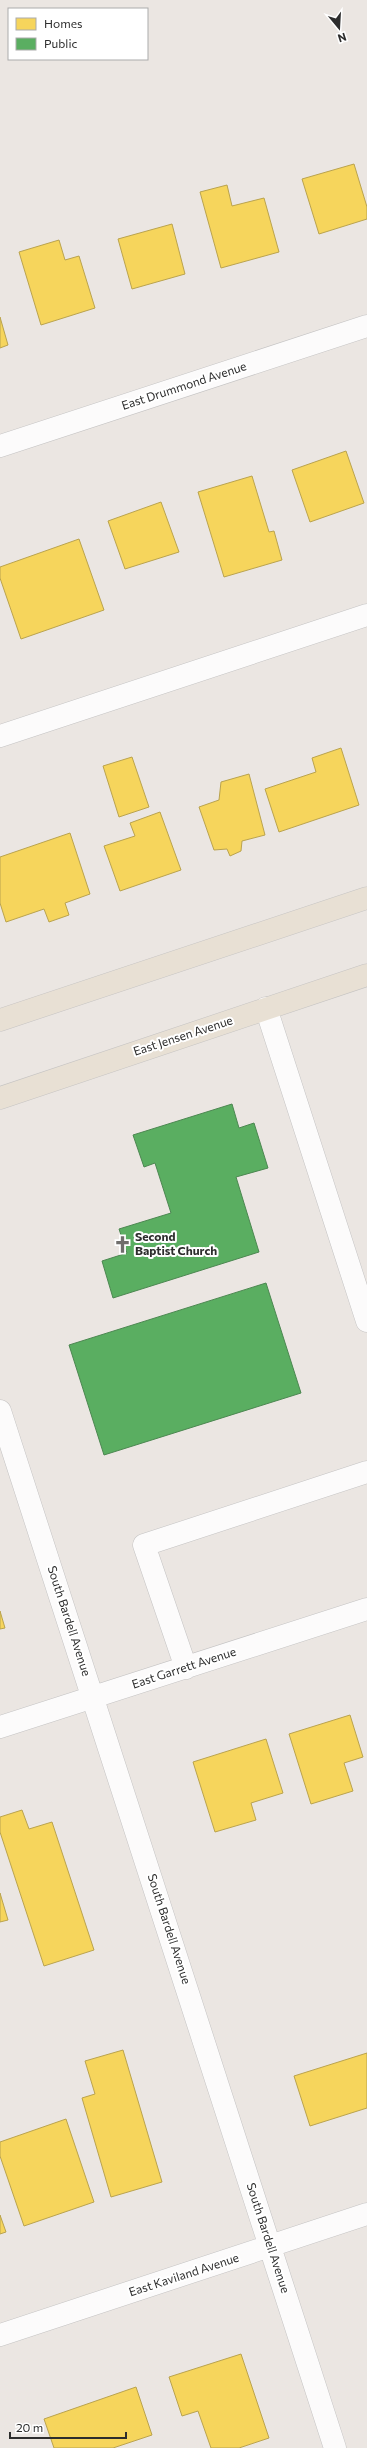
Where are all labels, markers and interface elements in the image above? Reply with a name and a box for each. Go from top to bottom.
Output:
legend [8,8,148,60]
north arrow [319,8,359,48]
text: Homes [44,16,82,30]
text: N [336,31,348,45]
text: Public [44,36,77,50]
street label: East Drummond Avenue [119,358,248,412]
street label: East Jensen Avenue [131,1012,234,1059]
place label: Second Baptist Church [135,1229,217,1257]
church icon: Second Baptist Church [112,1234,132,1254]
street label: South Bardell Avenue [45,1564,94,1678]
street label: East Garrett Avenue [130,1644,238,1691]
street label: South Bardell Avenue [145,1872,194,1986]
street label: South Bardell Avenue [244,2181,293,2295]
street label: East Kaviland Avenue [127,2250,240,2298]
scale bar [10,2414,126,2440]
text: 20 m [16,2420,43,2434]

